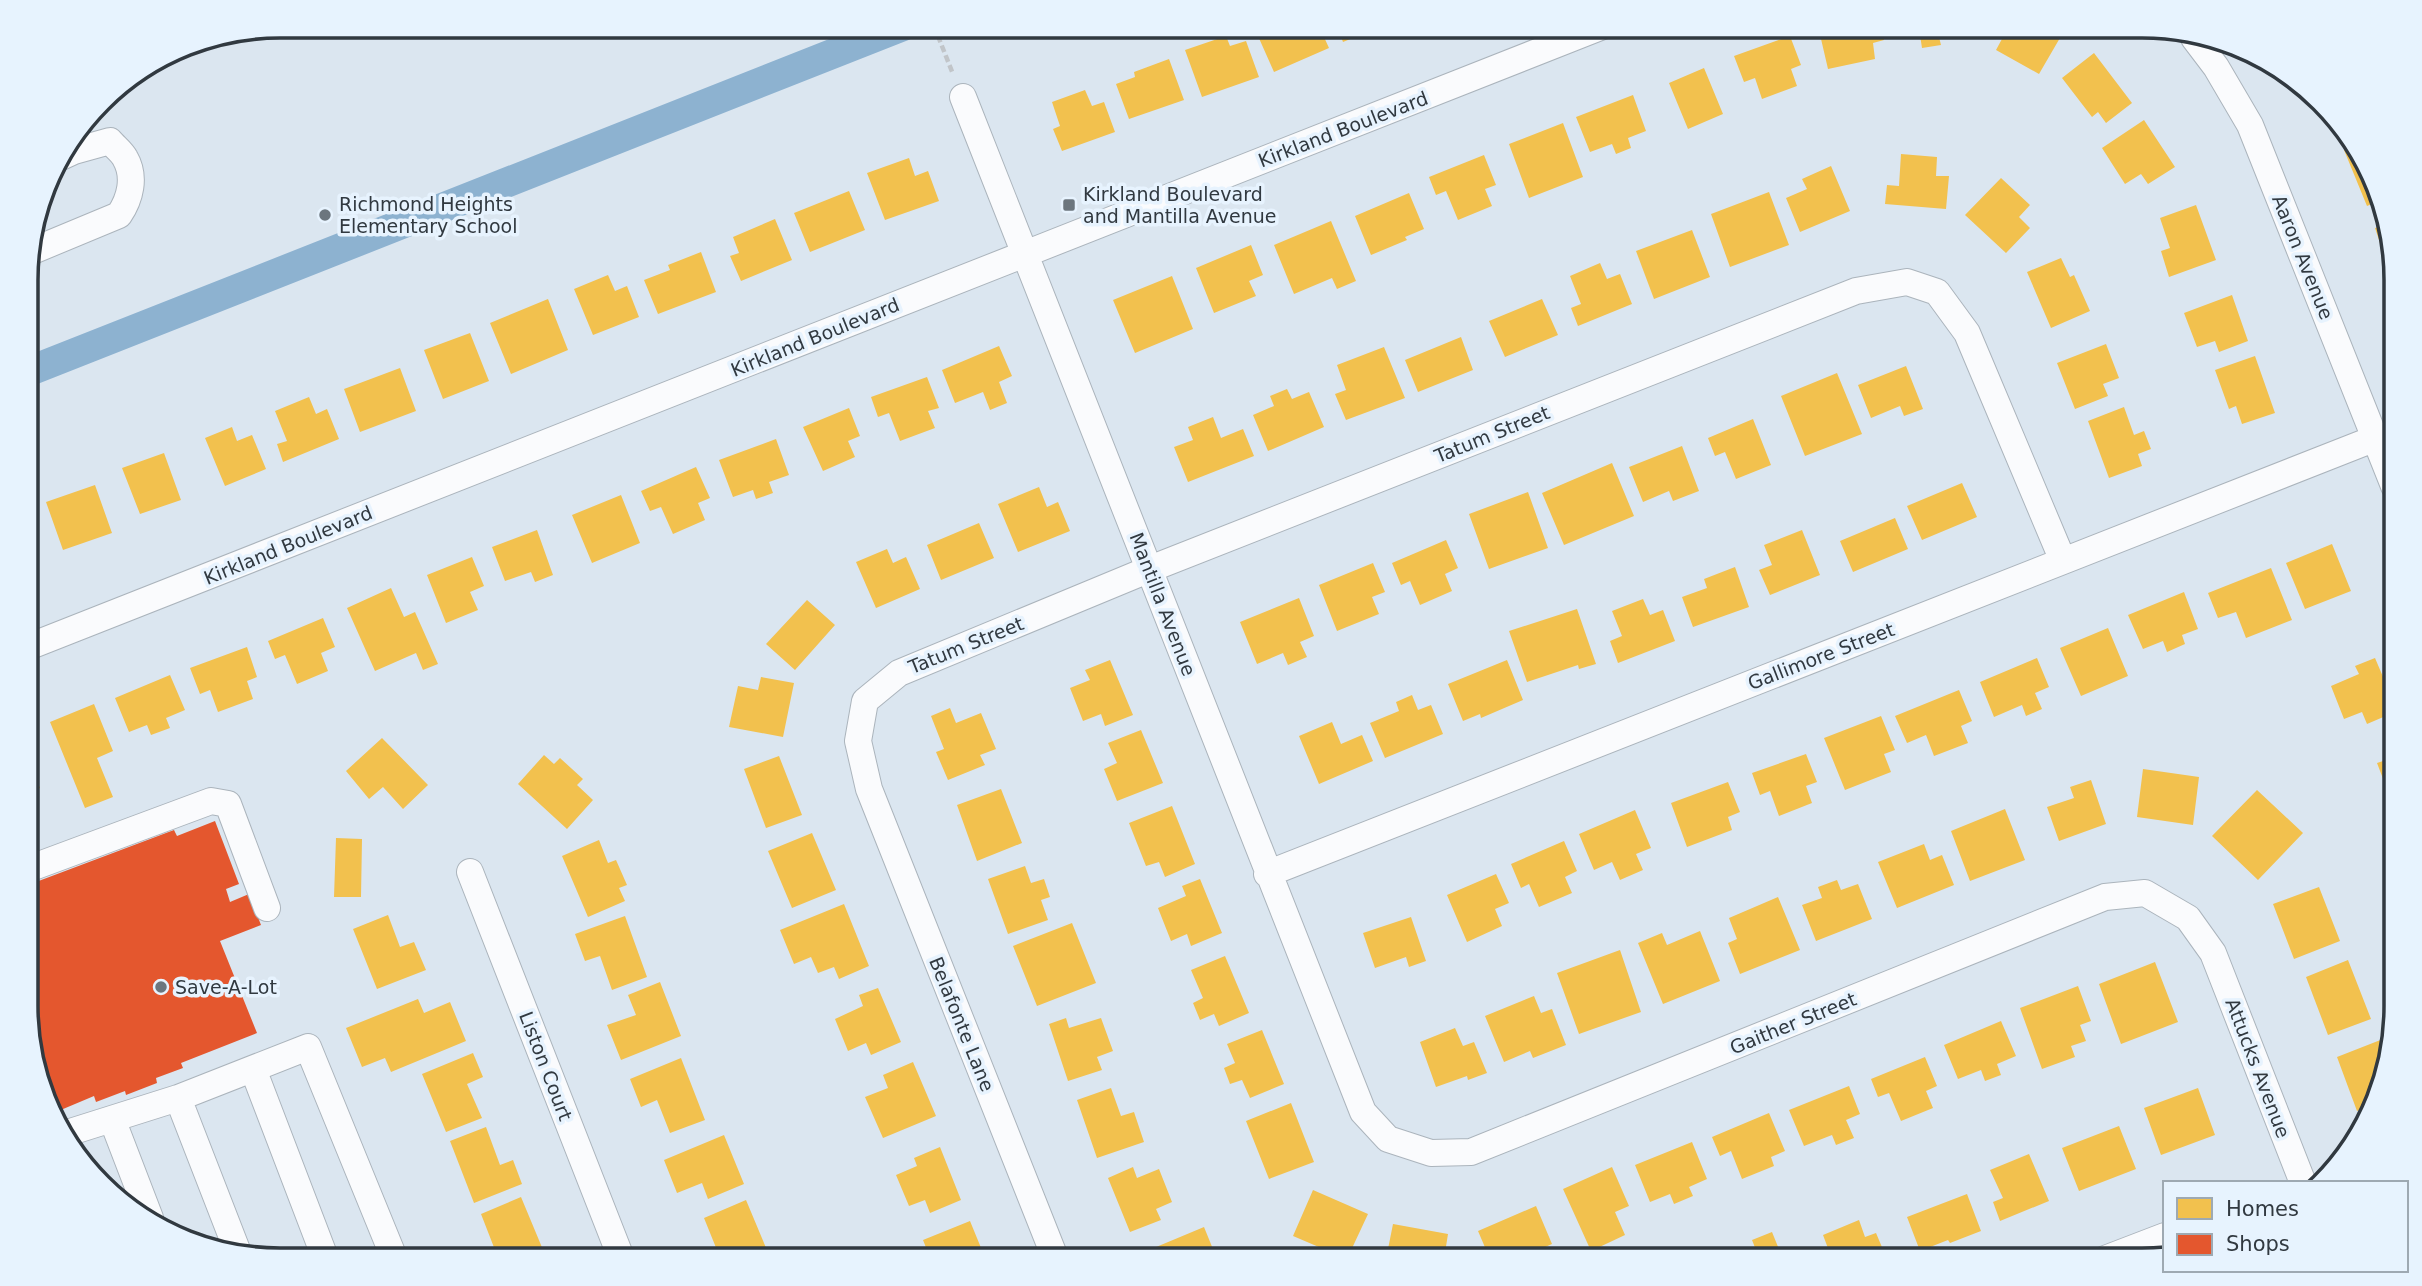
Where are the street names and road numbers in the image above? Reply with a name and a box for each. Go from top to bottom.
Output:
street label: Kirkland Boulevard [1255,87,1431,171]
street label: Aaron Avenue [2268,192,2338,322]
street label: Kirkland Boulevard [728,293,902,381]
street label: Tatum Street [1430,401,1553,467]
street label: Kirkland Boulevard [201,501,375,589]
street label: Mantilla Avenue [1126,529,1200,679]
street label: Tatum Street [904,612,1027,678]
street label: Gallimore Street [1745,618,1897,694]
street label: Belafonte Lane [925,954,999,1094]
street label: Gaither Street [1727,988,1859,1058]
street label: Attucks Avenue [2221,995,2295,1141]
street label: Liston Court [515,1008,577,1124]

